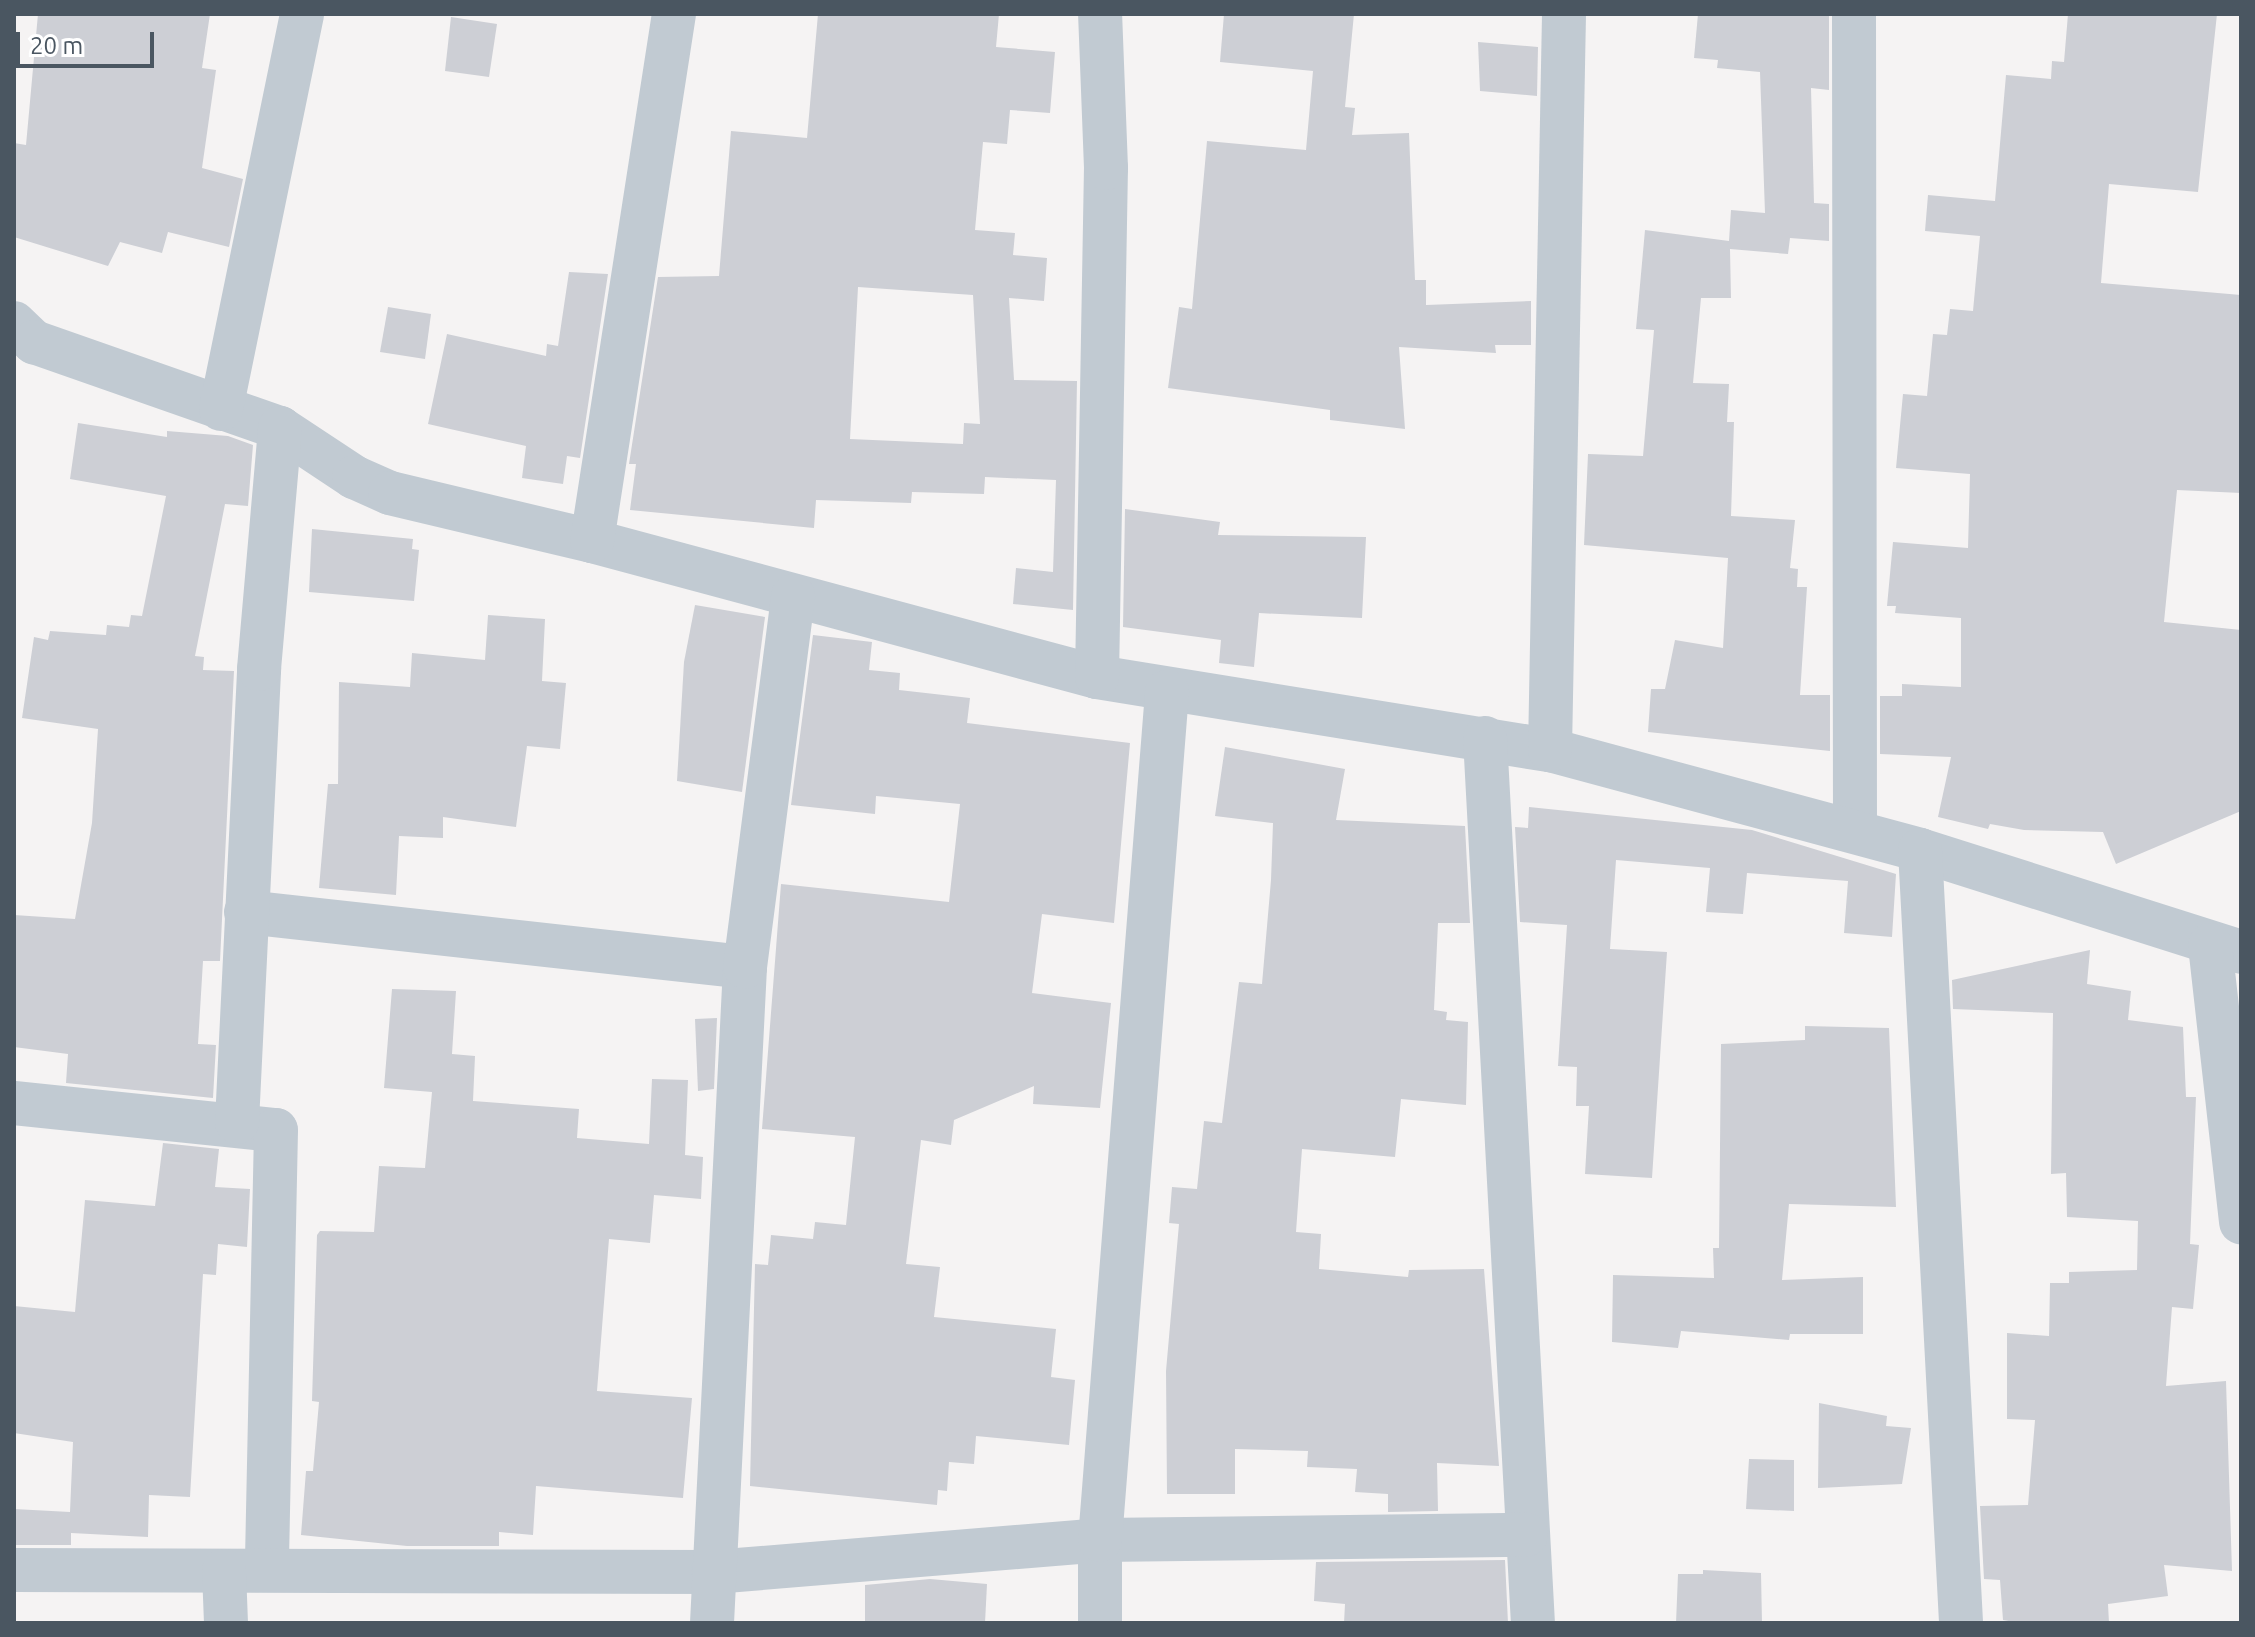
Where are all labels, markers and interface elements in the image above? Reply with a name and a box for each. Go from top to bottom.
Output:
scale bar [20,16,158,66]
text: 20 m [30,32,83,59]

